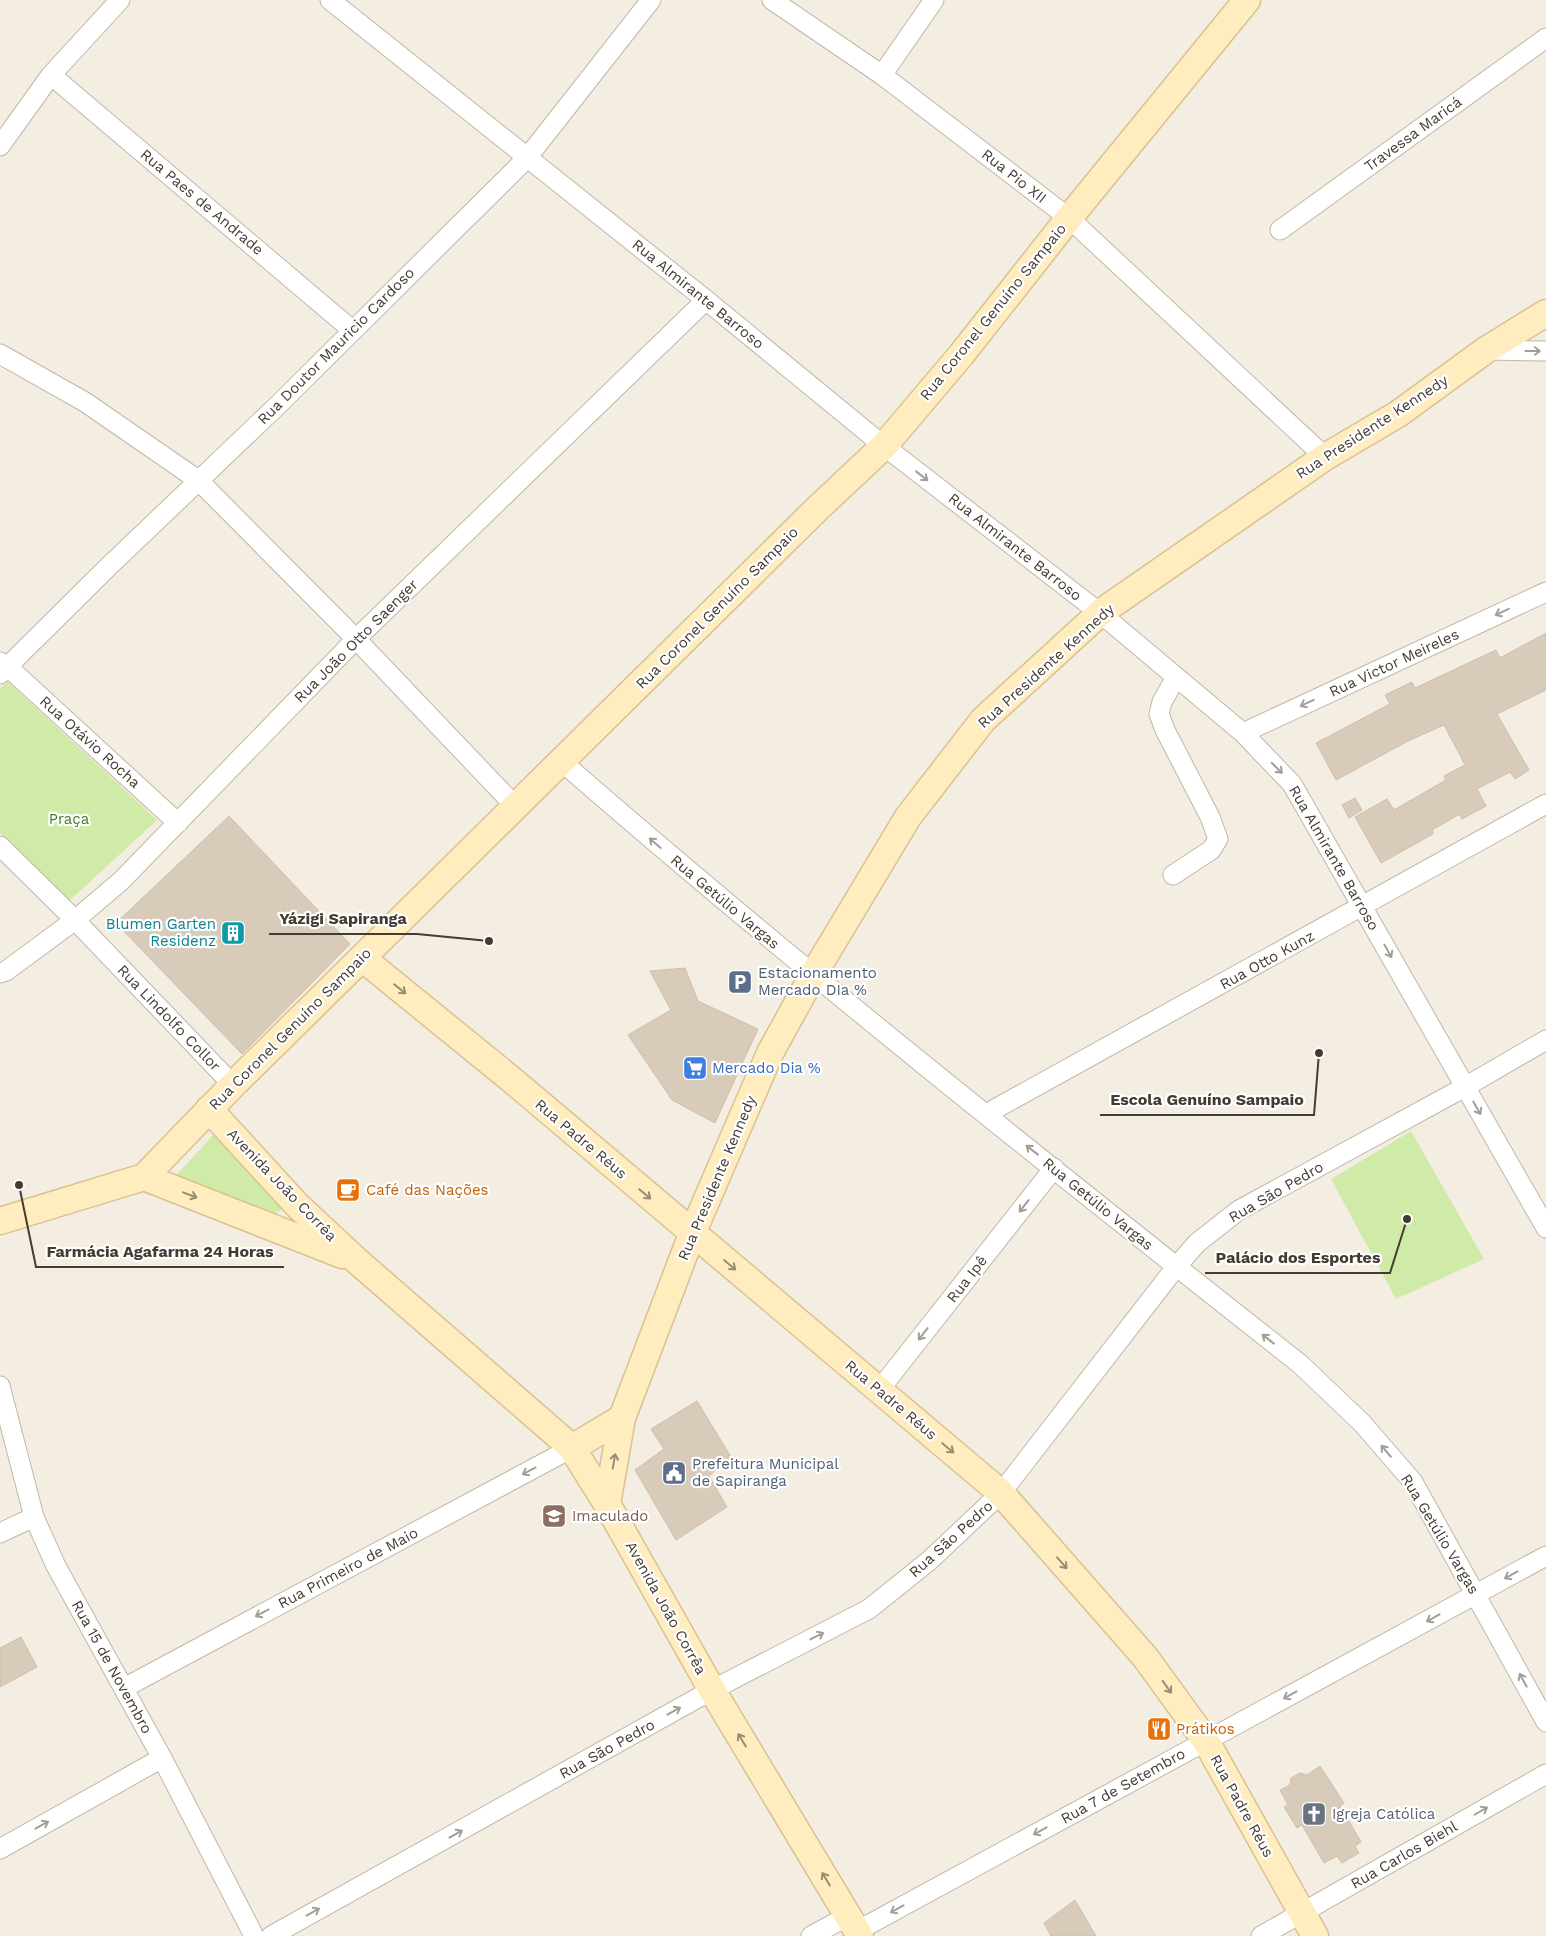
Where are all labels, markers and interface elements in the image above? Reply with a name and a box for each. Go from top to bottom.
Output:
street label: Travessa Maricá [1361,92,1466,175]
street label: Rua Paes de Andrade [137,145,267,259]
street label: Rua Pio XII [978,145,1050,207]
street label: Rua Coronel Genuíno Sampaio [916,220,1070,404]
street label: Rua Almirante Barroso [628,235,768,353]
street label: Rua Doutor Mauricio Cardoso [254,264,418,428]
one-way arrow [1525,346,1541,356]
street label: Rua Presidente Kennedy [1293,371,1452,483]
one-way arrow [915,470,928,481]
street label: Rua Almirante Barroso [945,489,1085,605]
street label: Rua Coronel Genuíno Sampaio [632,523,802,693]
street label: Rua João Otto Saenger [290,575,422,707]
street label: Rua Presidente Kennedy [974,600,1118,732]
one-way arrow [1495,608,1510,618]
street label: Rua Victor Meireles [1326,625,1462,701]
street label: Rua Otávio Rocha [36,692,144,792]
one-way arrow [1300,699,1315,709]
one-way arrow [1271,762,1283,774]
street label: Rua Almirante Barroso [1285,782,1383,934]
park label: Praça [49,810,90,828]
one-way arrow [649,837,662,848]
street label: Rua Getúlio Vargas [667,851,783,953]
callout: Yázigi Sapiranga [269,903,417,934]
text: Yázigi Sapiranga [279,909,408,928]
place label: Blumen Garten Residenz [106,915,216,950]
building icon: Blumen Garten Residenz [220,920,246,946]
street label: Rua Otto Kunz [1217,927,1317,993]
street label: Rua Coronel Genuíno Sampaio [205,944,375,1114]
one-way arrow [1384,944,1394,958]
street label: Rua Lindolfo Collor [114,961,224,1075]
place label: Estacionamento Mercado DIa % [758,964,877,999]
parking icon: Estacionamento Mercado DIa % [727,969,753,995]
one-way arrow [393,983,406,994]
supermarket icon: Mercado Dia % [682,1055,708,1081]
place label: Mercado Dia % [712,1059,821,1077]
callout: Escola Genuíno Sampaio [1100,1084,1314,1115]
text: Escola Genuíno Sampaio [1110,1090,1304,1109]
street label: Rua Presidente Kennedy [674,1093,760,1263]
street label: Rua Padre Réus [531,1095,631,1183]
one-way arrow [1472,1101,1482,1115]
street label: Avenida João Corrêa [223,1125,341,1246]
one-way arrow [1026,1145,1039,1156]
street label: Rua Getúlio Vargas [1039,1154,1157,1254]
street label: Rua São Pedro [1225,1158,1327,1226]
cafe icon: Café das Nações [335,1177,361,1203]
place label: Café das Nações [366,1181,489,1199]
one-way arrow [639,1188,652,1199]
one-way arrow [182,1190,197,1200]
one-way arrow [1018,1199,1029,1212]
callout: Farmácia Agafarma 24 Horas [36,1236,284,1267]
text: Farmácia Agafarma 24 Horas [46,1242,274,1261]
callout: Palácio dos Esportes [1205,1242,1390,1273]
text: Palácio dos Esportes [1216,1248,1381,1267]
street label: Rua Ipê [943,1252,991,1306]
one-way arrow [723,1259,736,1270]
one-way arrow [918,1327,929,1340]
one-way arrow [1262,1334,1275,1345]
street label: Rua Padre Réus [841,1356,941,1444]
one-way arrow [942,1442,955,1454]
one-way arrow [1380,1444,1392,1457]
one-way arrow [610,1453,620,1469]
place label: Prefeitura Municipal de Sapiranga [692,1455,839,1490]
public building icon: Prefeitura Municipal de Sapiranga [661,1460,687,1486]
one-way arrow [522,1467,537,1476]
street label: Rua Getúlio Vargas [1397,1471,1483,1597]
street label: Rua São Pedro [905,1497,997,1581]
school or university icon: Imaculado [541,1503,567,1529]
place label: Imaculado [572,1507,648,1525]
street label: Rua Primeiro de Maio [275,1523,421,1613]
street label: Avenida João Corrêa [622,1538,710,1678]
one-way arrow [1057,1556,1068,1569]
one-way arrow [1504,1571,1519,1580]
street label: Rua 15 de Novembro [68,1597,156,1737]
one-way arrow [256,1609,270,1619]
one-way arrow [1426,1613,1441,1623]
one-way arrow [810,1631,825,1641]
one-way arrow [1517,1673,1527,1687]
one-way arrow [1162,1680,1172,1694]
one-way arrow [1284,1691,1298,1701]
one-way arrow [666,1706,680,1716]
street label: Rua São Pedro [556,1715,658,1783]
restaurant icon: Prátikos [1146,1716,1172,1742]
place label: Prátikos [1176,1720,1235,1738]
one-way arrow [736,1734,746,1748]
street label: Rua 7 de Setembro [1058,1744,1188,1828]
street label: Rua Padre Réus [1206,1752,1278,1861]
church icon: Igreja Católica [1301,1801,1327,1827]
place label: Igreja Católica [1332,1805,1436,1823]
one-way arrow [1473,1805,1488,1815]
street label: Rua Carlos Biehl [1347,1817,1461,1893]
one-way arrow [35,1820,50,1830]
one-way arrow [1033,1827,1048,1837]
one-way arrow [448,1828,462,1838]
one-way arrow [820,1873,830,1887]
one-way arrow [890,1905,905,1914]
one-way arrow [306,1907,320,1917]

